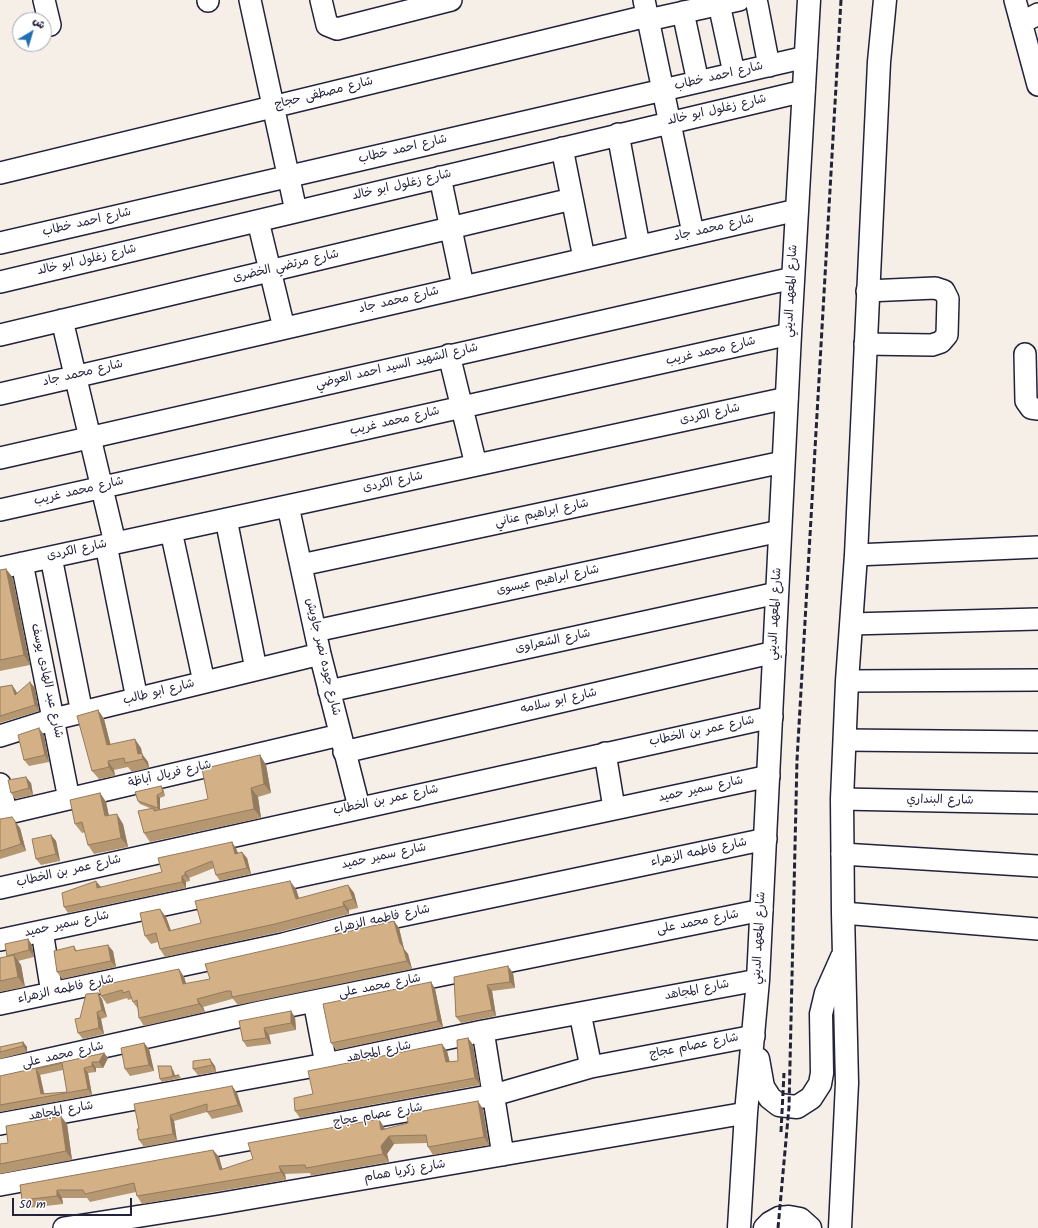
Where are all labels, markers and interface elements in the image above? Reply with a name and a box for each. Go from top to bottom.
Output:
north arrow [12,12,52,52]
text: ش [28,13,49,34]
street label: شارع احمد خطاب [673,60,765,94]
street label: شارع مصطفى حجاج [273,75,375,113]
street label: شارع زغلول ابو خالد [666,93,768,129]
street label: شارع احمد خطاب [357,133,449,167]
street label: شارع زغلول ابو خالد [351,168,453,204]
street label: شارع احمد خطاب [41,206,133,240]
street label: شارع محمد جاد [673,213,755,245]
street label: شارع زغلول ابو خالد [36,243,138,279]
street label: شارع المعهد الديني [782,244,802,338]
street label: شارع مرتضي الخضرى [232,248,340,286]
street label: شارع محمد جاد [358,285,440,317]
street label: شارع محمد غريب [665,335,757,369]
street label: شارع الشهيد السيد احمد العوضي [314,341,480,393]
street label: شارع محمد جاد [42,358,124,390]
street label: شارع الكردى [679,402,741,428]
street label: شارع محمد غريب [349,405,441,439]
street label: شارع الكردى [362,470,424,496]
street label: شارع محمد غريب [33,475,125,509]
street label: شارع ابراهيم عناني [494,497,590,531]
street label: شارع الكردى [46,538,108,564]
street label: شارع ابراهيم عيسوى [495,563,601,599]
street label: شارع المعهد الديني [766,567,786,661]
street label: شارع جوده نصر جاويش [301,597,343,717]
street label: شارع عبد الهادى يوسف [27,622,65,740]
street label: شارع الشعراوى [514,627,592,657]
street label: شارع ابو طالب [122,677,196,709]
street label: شارع ابو سلامه [520,686,598,718]
street label: شارع عمر بن الخطاب [648,714,756,750]
street label: شارع فريال أباظة [127,758,213,792]
street label: شارع سمير حميد [657,774,745,806]
street label: شارع عمر بن الخطاب [332,783,440,819]
street label: شارع البنداري [906,793,974,809]
street label: شارع فاطمه الزهراء [650,836,748,870]
street label: شارع سمير حميد [340,841,428,873]
street label: شارع عمر بن الخطاب [15,853,123,891]
street label: شارع المعهد الديني [750,891,770,985]
street label: شارع فاطمه الزهراء [333,903,431,937]
street label: شارع محمد على [656,908,740,938]
street label: شارع سمير حميد [23,909,111,941]
street label: شارع محمد على [338,972,422,1002]
street label: شارع فاطمه الزهراء [17,973,115,1007]
street label: شارع المجاهد [663,978,731,1004]
street label: شارع عصام عجاج [648,1031,740,1063]
street label: شارع المجاهد [345,1039,413,1067]
street label: شارع محمد على [21,1040,105,1072]
street label: شارع المجاهد [27,1099,95,1125]
street label: شارع عصام عجاج [332,1101,424,1131]
street label: شارع زكريا همام [363,1158,447,1186]
scale bar [14,1190,134,1216]
text: 50 m [19,1195,46,1214]

